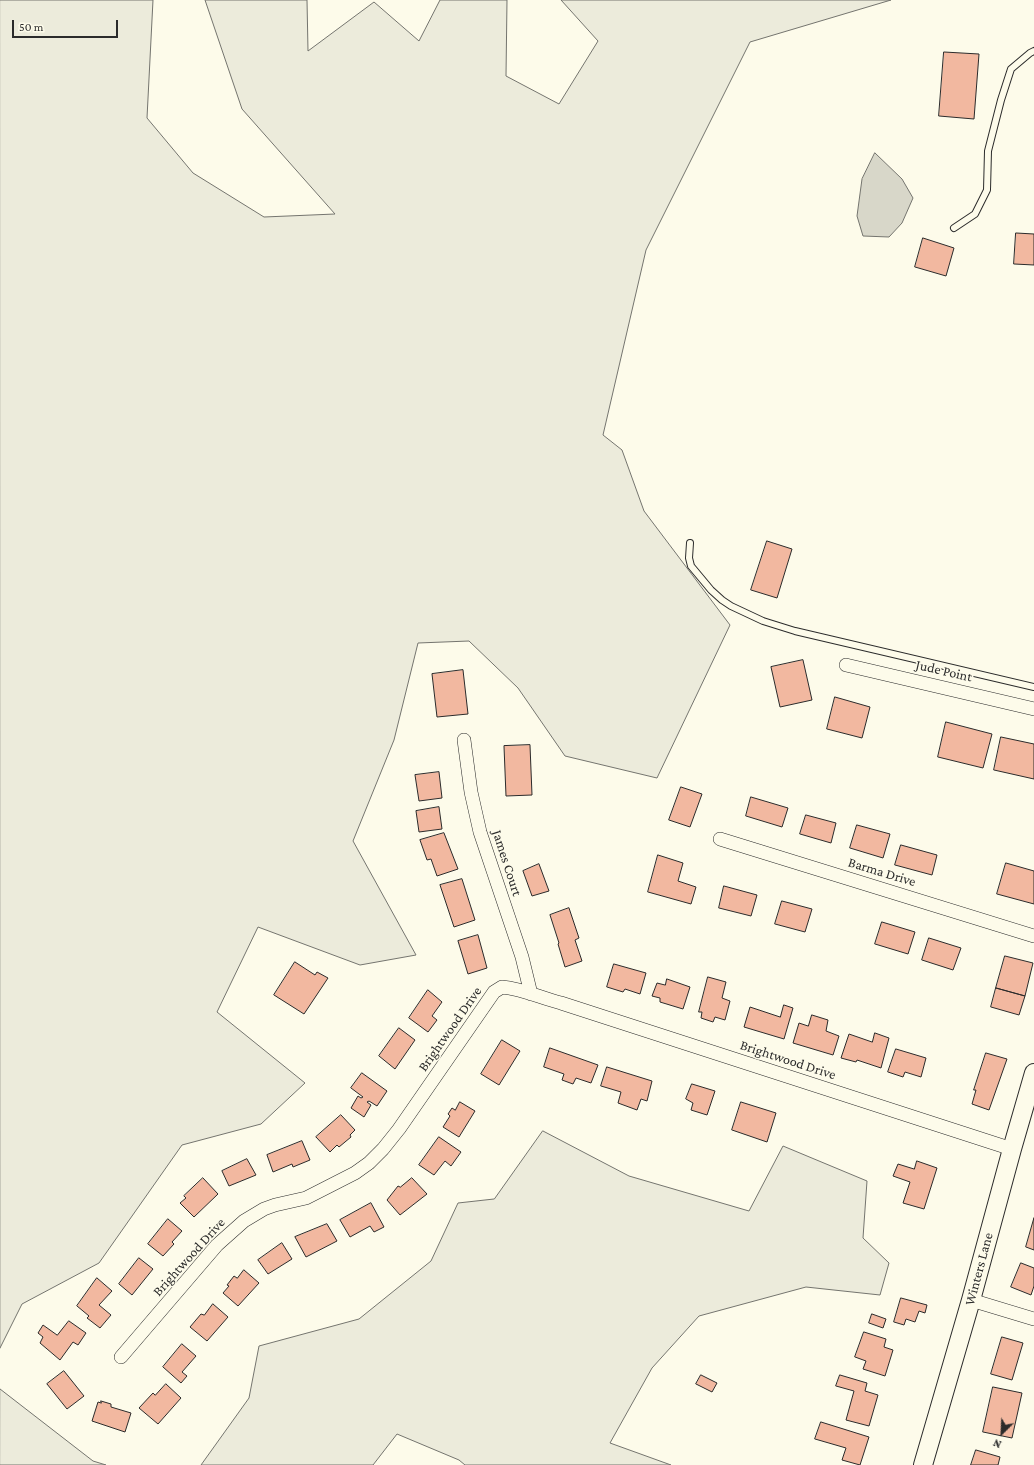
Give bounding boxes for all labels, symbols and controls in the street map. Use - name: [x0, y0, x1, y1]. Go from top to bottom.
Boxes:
- scale bar: [14, 12, 120, 38]
- text: 50 m: [19, 20, 43, 34]
- street label: Jude Point: [914, 656, 974, 686]
- street label: James Court: [488, 828, 526, 898]
- street label: Barma Drive: [846, 854, 918, 890]
- street label: Brightwood Drive: [415, 983, 485, 1075]
- street label: Brightwood Drive: [738, 1037, 838, 1083]
- street label: Brightwood Drive: [149, 1214, 229, 1300]
- street label: Winters Lane: [961, 1231, 997, 1307]
- north arrow: [982, 1413, 1022, 1453]
- text: N: [991, 1437, 1003, 1451]

